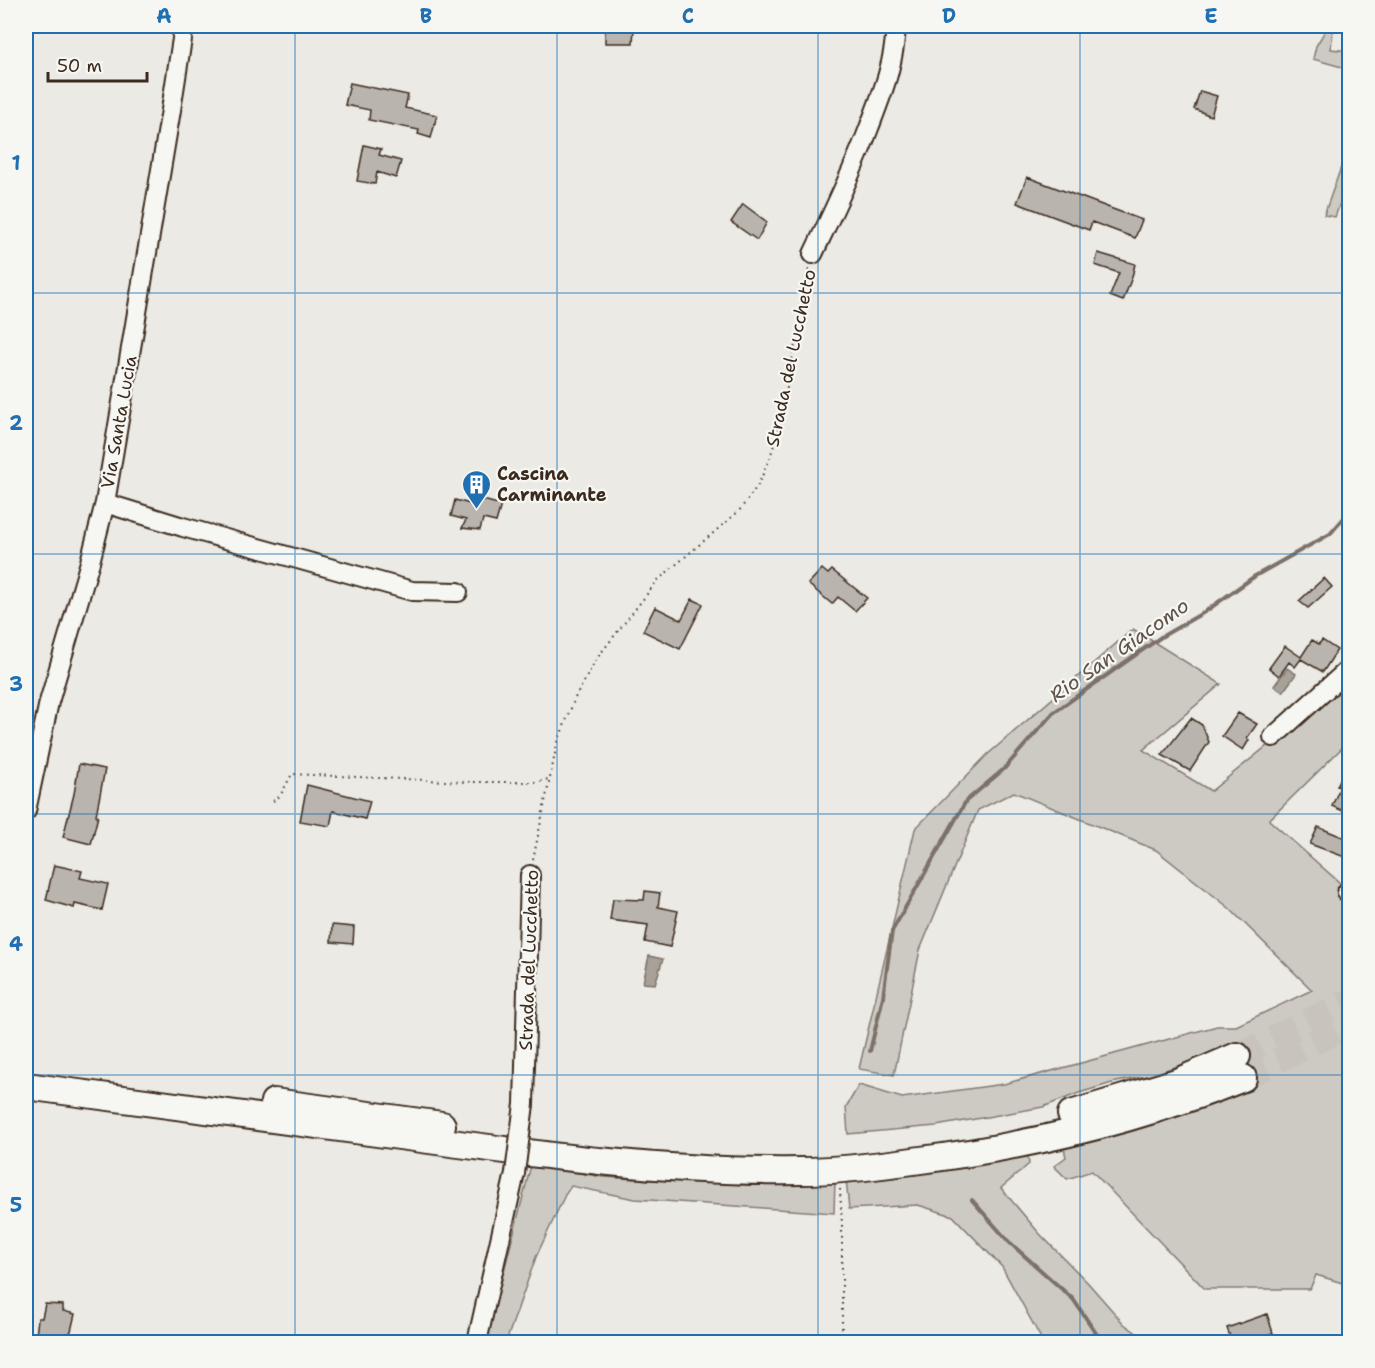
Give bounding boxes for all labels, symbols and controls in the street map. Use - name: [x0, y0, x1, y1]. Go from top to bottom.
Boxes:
- text: A: [156, 3, 172, 29]
- text: B: [420, 3, 432, 29]
- text: C: [682, 3, 694, 29]
- text: D: [942, 3, 956, 29]
- text: E: [1204, 3, 1218, 29]
- scale bar: [48, 45, 147, 83]
- text: 50 m: [57, 54, 102, 78]
- text: 1: [11, 150, 21, 176]
- street label: Strada del Lucchetto: [760, 267, 822, 449]
- street label: Via Santa Lucia: [95, 353, 143, 491]
- text: 2: [9, 410, 23, 436]
- place label: Cascina Carminante: [497, 462, 607, 507]
- building icon: Cascina Carminante: [460, 468, 492, 510]
- water label: Rio San Giacomo: [1044, 592, 1194, 708]
- text: 3: [9, 671, 23, 697]
- street label: Strada del Lucchetto: [514, 869, 544, 1051]
- text: 4: [9, 931, 23, 957]
- text: 5: [10, 1192, 22, 1218]

